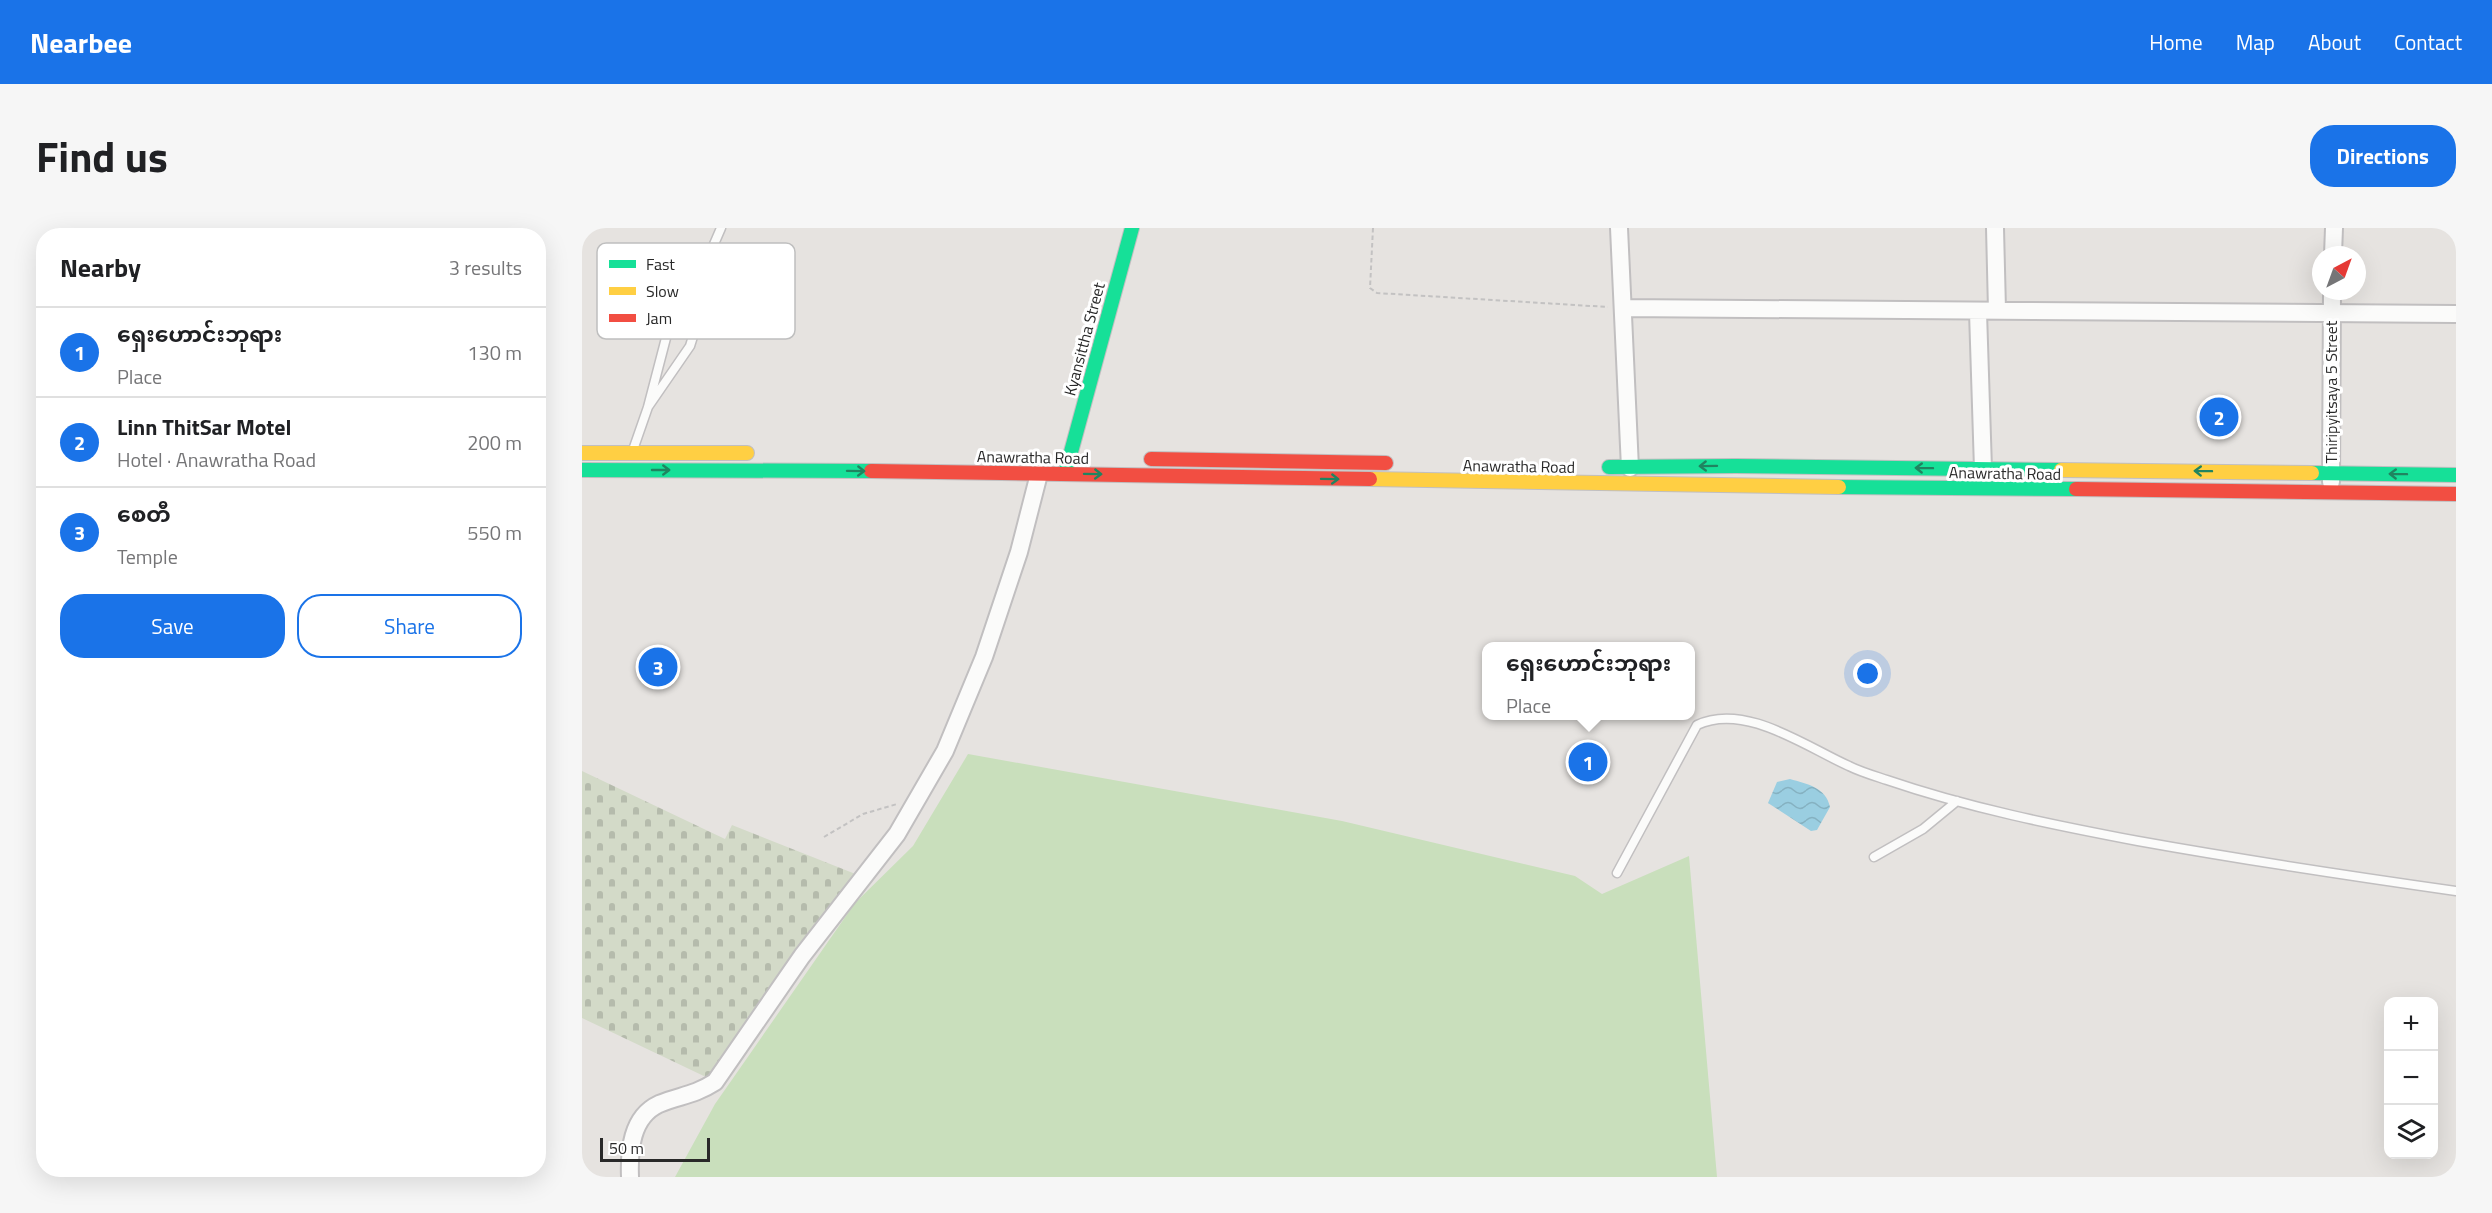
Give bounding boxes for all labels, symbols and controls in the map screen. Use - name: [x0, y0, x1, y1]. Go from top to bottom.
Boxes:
- text: Nearbee: [30, 21, 132, 64]
- text: Home: [2149, 26, 2203, 58]
- text: Map: [2236, 26, 2275, 58]
- text: About: [2308, 26, 2361, 58]
- text: Contact: [2394, 26, 2462, 58]
- text: Find us: [36, 124, 168, 188]
- button: Directions: [2310, 125, 2456, 187]
- legend: [597, 243, 795, 339]
- north arrow: [2312, 246, 2366, 300]
- text: Nearby: [60, 248, 141, 287]
- text: 3 results: [449, 252, 522, 283]
- text: Fast: [646, 252, 675, 276]
- text: Slow: [646, 279, 679, 303]
- street label: Kyansittha Street: [1057, 279, 1111, 398]
- text: Jam: [646, 306, 672, 330]
- text: ရှေးဟောင်းဘုရား: [117, 317, 282, 351]
- street label: Thiripyitsaya 5 Street: [2319, 320, 2343, 463]
- text: 1: [74, 337, 85, 368]
- text: 130 m: [467, 337, 522, 368]
- text: Place: [117, 361, 162, 392]
- pin: 2: [2200, 394, 2238, 440]
- text: Linn ThitSar Motel: [117, 410, 292, 444]
- text: 2: [74, 427, 85, 458]
- text: 200 m: [467, 427, 522, 458]
- text: Hotel · Anawratha Road: [117, 444, 316, 475]
- street label: Anawratha Road: [977, 444, 1089, 470]
- street label: Anawratha Road: [1463, 453, 1575, 479]
- one-way arrow: [1698, 460, 1718, 472]
- street label: Anawratha Road: [1949, 460, 2061, 486]
- one-way arrow: [1914, 462, 1934, 474]
- one-way arrow: [651, 464, 671, 476]
- one-way arrow: [846, 465, 866, 476]
- one-way arrow: [2193, 465, 2213, 477]
- one-way arrow: [1083, 468, 1103, 480]
- one-way arrow: [2388, 468, 2408, 480]
- one-way arrow: [1320, 473, 1340, 485]
- text: စေတီ: [117, 497, 171, 531]
- text: 3: [74, 517, 85, 548]
- text: 550 m: [467, 517, 522, 548]
- text: Temple: [117, 541, 178, 572]
- button: Save: [60, 594, 285, 658]
- button: Share: [297, 594, 522, 658]
- popup: [1482, 642, 1695, 720]
- pin: 3: [638, 644, 678, 690]
- text: ရှေးဟောင်းဘုရား: [1506, 646, 1671, 680]
- your location: [1853, 659, 1882, 688]
- text: Place: [1506, 690, 1551, 721]
- pin: 1: [1568, 740, 1608, 784]
- map controls: [2384, 997, 2438, 1159]
- button: +: [2384, 997, 2438, 1051]
- button: −: [2384, 1051, 2438, 1105]
- button: layers: [2384, 1105, 2438, 1159]
- scale bar: [600, 1135, 710, 1162]
- text: 50 m: [609, 1136, 644, 1160]

